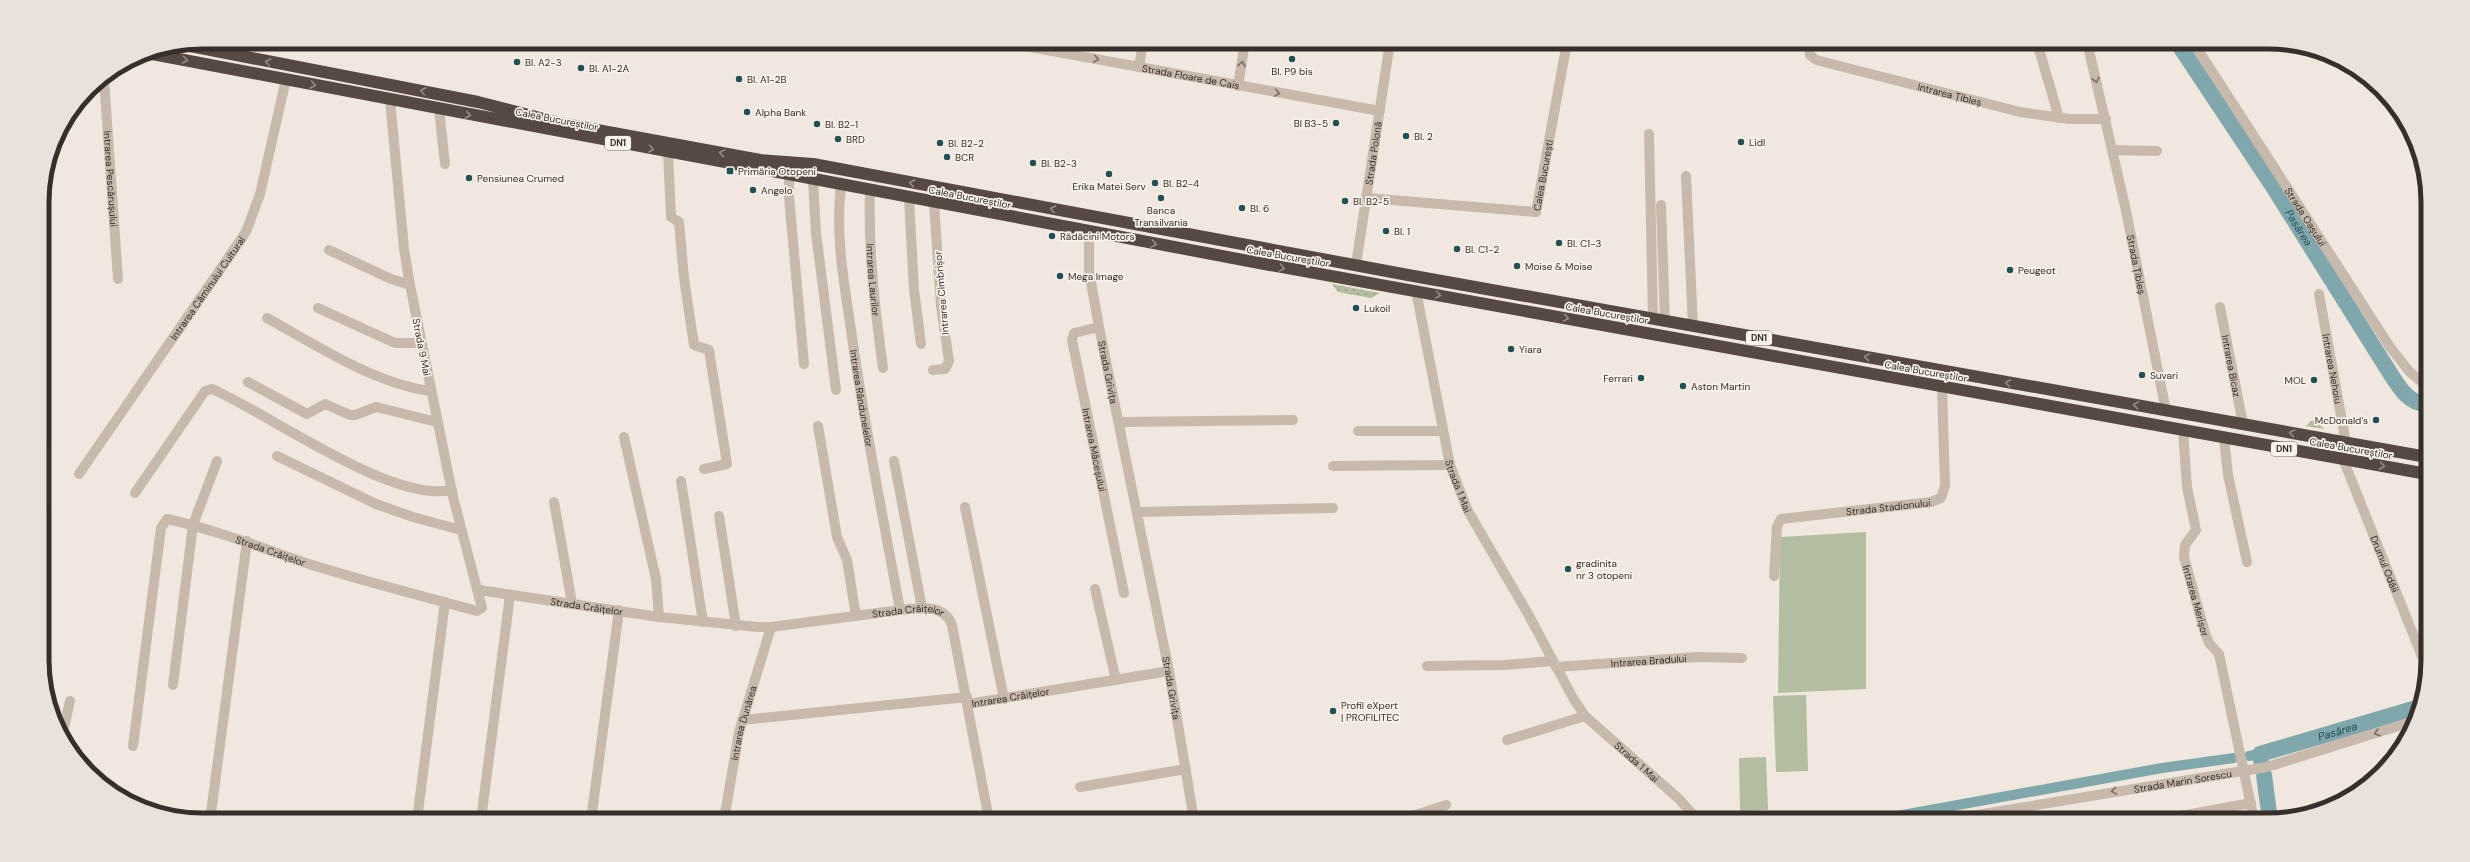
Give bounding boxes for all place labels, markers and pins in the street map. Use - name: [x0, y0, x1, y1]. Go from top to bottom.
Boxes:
- marker: Bl. P9 bis: [1287, 54, 1297, 64]
- place label: Bl. A2-3: [525, 56, 562, 69]
- marker: Bl. A2-3: [512, 57, 522, 67]
- place label: Bl. A1-2A: [589, 62, 630, 75]
- marker: Bl. A1-2A: [576, 63, 586, 73]
- place label: Bl. P9 bis: [1271, 65, 1313, 78]
- place label: Bl. A1-2B: [747, 73, 787, 86]
- marker: Bl. A1-2B: [734, 74, 744, 84]
- place label: Alpha Bank: [755, 106, 806, 119]
- marker: Alpha Bank: [742, 107, 752, 117]
- place label: Bl B3-5: [1294, 117, 1328, 130]
- place label: Bl. B2-1: [825, 118, 858, 131]
- marker: Bl B3-5: [1331, 118, 1341, 128]
- marker: Bl. B2-1: [812, 119, 822, 129]
- place label: Bl. 2: [1414, 130, 1433, 143]
- marker: Bl. 2: [1401, 131, 1411, 141]
- place label: BRD: [846, 133, 865, 146]
- marker: BRD: [833, 134, 843, 144]
- place label: Lidl: [1749, 136, 1765, 149]
- place label: Bl. B2-2: [948, 137, 984, 150]
- marker: Lidl: [1736, 137, 1746, 147]
- marker: Bl. B2-2: [935, 138, 945, 148]
- place label: BCR: [955, 151, 974, 164]
- marker: BCR: [942, 152, 952, 162]
- place label: Bl. B2-3: [1041, 157, 1077, 170]
- marker: Bl. B2-3: [1028, 158, 1038, 168]
- place label: Primăria Otopeni: [738, 165, 816, 178]
- marker: Primăria Otopeni: [725, 166, 735, 176]
- marker: Erika Matei Serv: [1104, 169, 1114, 179]
- place label: Pensiunea Crumed: [477, 172, 564, 185]
- marker: Pensiunea Crumed: [464, 173, 474, 183]
- place label: Bl. B2-4: [1163, 177, 1199, 190]
- marker: Bl. B2-4: [1150, 178, 1160, 188]
- place label: Erika Matei Serv: [1072, 180, 1146, 193]
- place label: Angelo: [761, 184, 793, 197]
- marker: Angelo: [748, 185, 758, 195]
- marker: Banca Transilvania: [1156, 193, 1166, 203]
- place label: Bl. B2-5: [1353, 195, 1389, 208]
- marker: Bl. B2-5: [1340, 196, 1350, 206]
- place label: Bl. 6: [1250, 202, 1269, 215]
- marker: Bl. 6: [1237, 203, 1247, 213]
- place label: Banca Transilvania: [1134, 204, 1188, 229]
- place label: Bl. 1: [1394, 225, 1410, 238]
- marker: Bl. 1: [1381, 226, 1391, 236]
- place label: Rădăcini Motors: [1060, 230, 1134, 243]
- marker: Rădăcini Motors: [1047, 231, 1057, 241]
- place label: Bl. C1-3: [1567, 237, 1602, 250]
- marker: Bl. C1-3: [1554, 238, 1564, 248]
- place label: Bl. C1-2: [1465, 243, 1500, 256]
- marker: Bl. C1-2: [1452, 244, 1462, 254]
- place label: Moise & Moise: [1525, 260, 1593, 273]
- marker: Moise & Moise: [1512, 261, 1522, 271]
- place label: Peugeot: [2018, 264, 2056, 277]
- marker: Peugeot: [2005, 265, 2015, 275]
- place label: Mega Image: [1068, 270, 1124, 283]
- marker: Mega Image: [1055, 271, 1065, 281]
- place label: Lukoil: [1364, 302, 1390, 315]
- marker: Lukoil: [1351, 303, 1361, 313]
- place label: Yiara: [1519, 343, 1542, 356]
- marker: Yiara: [1506, 344, 1516, 354]
- place label: Suvari: [2150, 369, 2178, 382]
- marker: Suvari: [2137, 370, 2147, 380]
- place label: Ferrari: [1603, 372, 1633, 385]
- marker: Ferrari: [1636, 373, 1646, 383]
- place label: MOL: [2285, 374, 2306, 387]
- marker: MOL: [2309, 375, 2319, 385]
- place label: Aston Martin: [1691, 380, 1750, 393]
- marker: Aston Martin: [1678, 381, 1688, 391]
- place label: McDonald's: [2315, 414, 2368, 427]
- marker: McDonald's: [2371, 415, 2381, 425]
- place label: gradinita nr 3 otopeni: [1576, 557, 1632, 582]
- marker: gradinita nr 3 otopeni: [1563, 564, 1573, 574]
- place label: Profil eXpert | PROFILITEC: [1341, 699, 1399, 724]
- marker: Profil eXpert | PROFILITEC: [1328, 706, 1338, 716]

